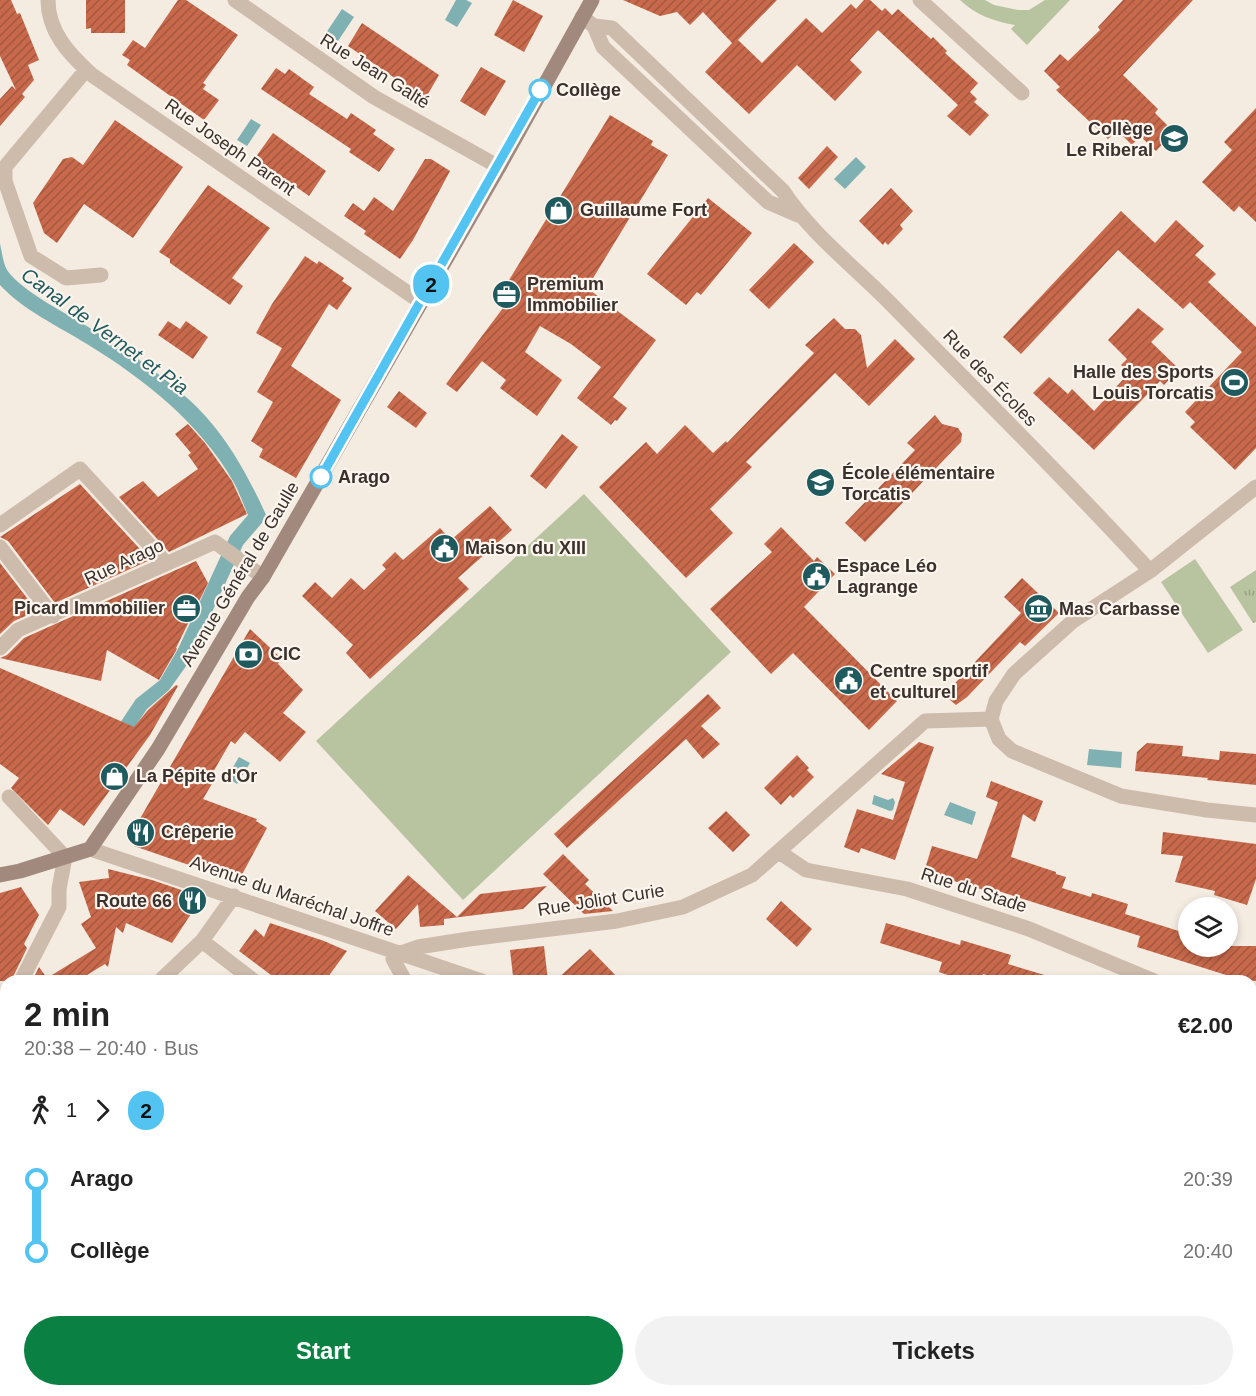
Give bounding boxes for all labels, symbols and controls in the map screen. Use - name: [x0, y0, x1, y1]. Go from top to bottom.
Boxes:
- street label: Rue Jean Galté: [317, 29, 433, 113]
- marker: Collège: [529, 79, 551, 101]
- place label: Collège: [556, 80, 621, 100]
- street label: Rue Joseph Parent: [161, 95, 299, 199]
- place label: Collège Le Riberal: [1066, 119, 1153, 160]
- school or university icon: Collège Le Riberal: [1158, 123, 1190, 155]
- shop icon: Guillaume Fort: [543, 194, 575, 226]
- place label: Guillaume Fort: [580, 200, 707, 220]
- water label: Canal de Vernet et Pia: [17, 263, 193, 399]
- line badge: 2: [412, 264, 450, 304]
- text: 2: [425, 273, 437, 296]
- place label: Premium Immobilier: [527, 274, 618, 315]
- office icon: Premium Immobilier: [490, 278, 522, 310]
- street label: Rue des Écoles: [939, 326, 1041, 430]
- place label: Halle des Sports Louis Torcatis: [1073, 362, 1214, 403]
- sports icon: Halle des Sports Louis Torcatis: [1219, 366, 1251, 398]
- place label: École élémentaire Torcatis: [842, 462, 995, 504]
- marker: Arago: [310, 466, 332, 488]
- place label: Arago: [338, 467, 390, 487]
- school or university icon: École élémentaire Torcatis: [805, 467, 837, 499]
- street label: Avenue Général de Gaulle: [177, 478, 303, 670]
- public building icon: Maison du XIII: [428, 532, 460, 564]
- street label: Rue Arago: [81, 535, 167, 589]
- place label: Maison du XIII: [465, 538, 586, 558]
- place label: Espace Léo Lagrange: [837, 556, 937, 597]
- public building icon: Espace Léo Lagrange: [800, 560, 832, 592]
- office icon: Picard Immobilier: [170, 592, 202, 624]
- museum icon: Mas Carbasse: [1022, 593, 1054, 625]
- place label: Picard Immobilier: [14, 598, 165, 618]
- place label: Mas Carbasse: [1059, 599, 1180, 619]
- bank icon: CIC: [233, 638, 265, 670]
- place label: CIC: [270, 644, 301, 664]
- place label: Centre sportif et culturel: [870, 661, 989, 702]
- public building icon: Centre sportif et culturel: [833, 665, 865, 697]
- shop icon: La Pépite d'Or: [99, 760, 131, 792]
- place label: La Pépite d'Or: [136, 766, 257, 786]
- restaurant icon: Crêperie: [124, 816, 156, 848]
- place label: Crêperie: [161, 822, 234, 842]
- street label: Avenue du Maréchal Joffre: [187, 852, 397, 940]
- street label: Rue du Stade: [919, 863, 1029, 917]
- street label: Rue Joliot Curie: [536, 880, 666, 920]
- restaurant icon: Route 66: [177, 885, 209, 917]
- place label: Route 66: [96, 891, 172, 911]
- map controls: [1178, 897, 1238, 957]
- button: layers: [1178, 897, 1238, 957]
- text: 2 min: [24, 996, 110, 1033]
- text: €2.00: [1178, 1013, 1233, 1038]
- text: 20:38 – 20:40 · Bus: [24, 1037, 199, 1059]
- icon: walk: [24, 1094, 57, 1127]
- icon: forward: [86, 1094, 119, 1127]
- text: 1: [66, 1099, 77, 1121]
- text: 2: [140, 1099, 152, 1122]
- text: Arago: [70, 1166, 134, 1191]
- text: 20:39: [1183, 1168, 1233, 1190]
- text: Collège: [70, 1238, 149, 1263]
- text: 20:40: [1183, 1240, 1233, 1262]
- button: Start: [24, 1316, 623, 1385]
- button: Tickets: [635, 1316, 1233, 1385]

